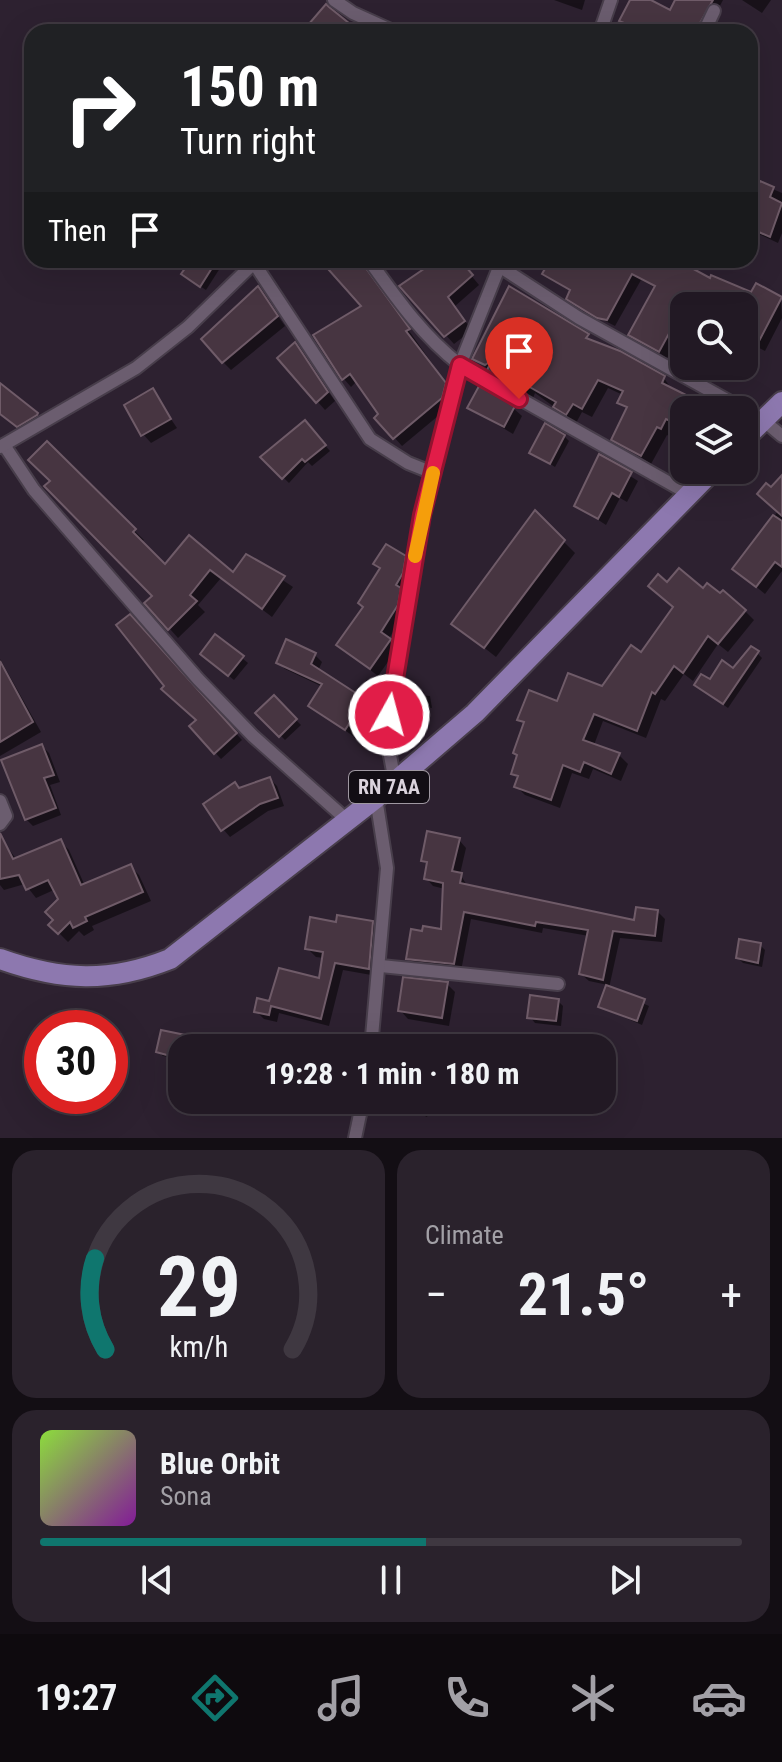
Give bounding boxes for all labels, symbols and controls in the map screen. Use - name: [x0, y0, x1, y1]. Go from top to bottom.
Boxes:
- text: 150 m: [180, 54, 319, 120]
- icon: right: [48, 56, 152, 160]
- text: Turn right: [180, 121, 316, 163]
- icon: arrive: [123, 208, 167, 252]
- text: Then: [48, 213, 107, 248]
- map controls: [670, 292, 758, 484]
- button: search: [670, 292, 758, 380]
- pin: [485, 317, 553, 399]
- icon: arrive: [497, 329, 541, 373]
- button: layers: [670, 396, 758, 484]
- position arrow: [347, 673, 431, 757]
- road number: RN 7AA: [349, 771, 429, 803]
- speed limit sign: 30: [24, 1010, 128, 1114]
- text: 19:28 · 1 min · 180 m: [265, 1056, 519, 1091]
- text: Climate: [425, 1220, 504, 1250]
- text: 29: [156, 1239, 241, 1336]
- text: 21.5°: [518, 1259, 649, 1330]
- text: −: [425, 1269, 447, 1321]
- text: +: [720, 1269, 742, 1321]
- text: km/h: [169, 1330, 228, 1364]
- text: Blue Orbit: [160, 1446, 280, 1481]
- text: Sona: [160, 1481, 212, 1511]
- icon: previous: [135, 1558, 179, 1602]
- icon: pause: [369, 1558, 413, 1602]
- icon: next: [603, 1558, 647, 1602]
- icon: directions: [187, 1670, 243, 1726]
- icon: music: [313, 1670, 369, 1726]
- icon: phone: [439, 1670, 495, 1726]
- icon: climate: [565, 1670, 621, 1726]
- icon: car: [691, 1670, 747, 1726]
- text: 19:27: [35, 1677, 118, 1719]

